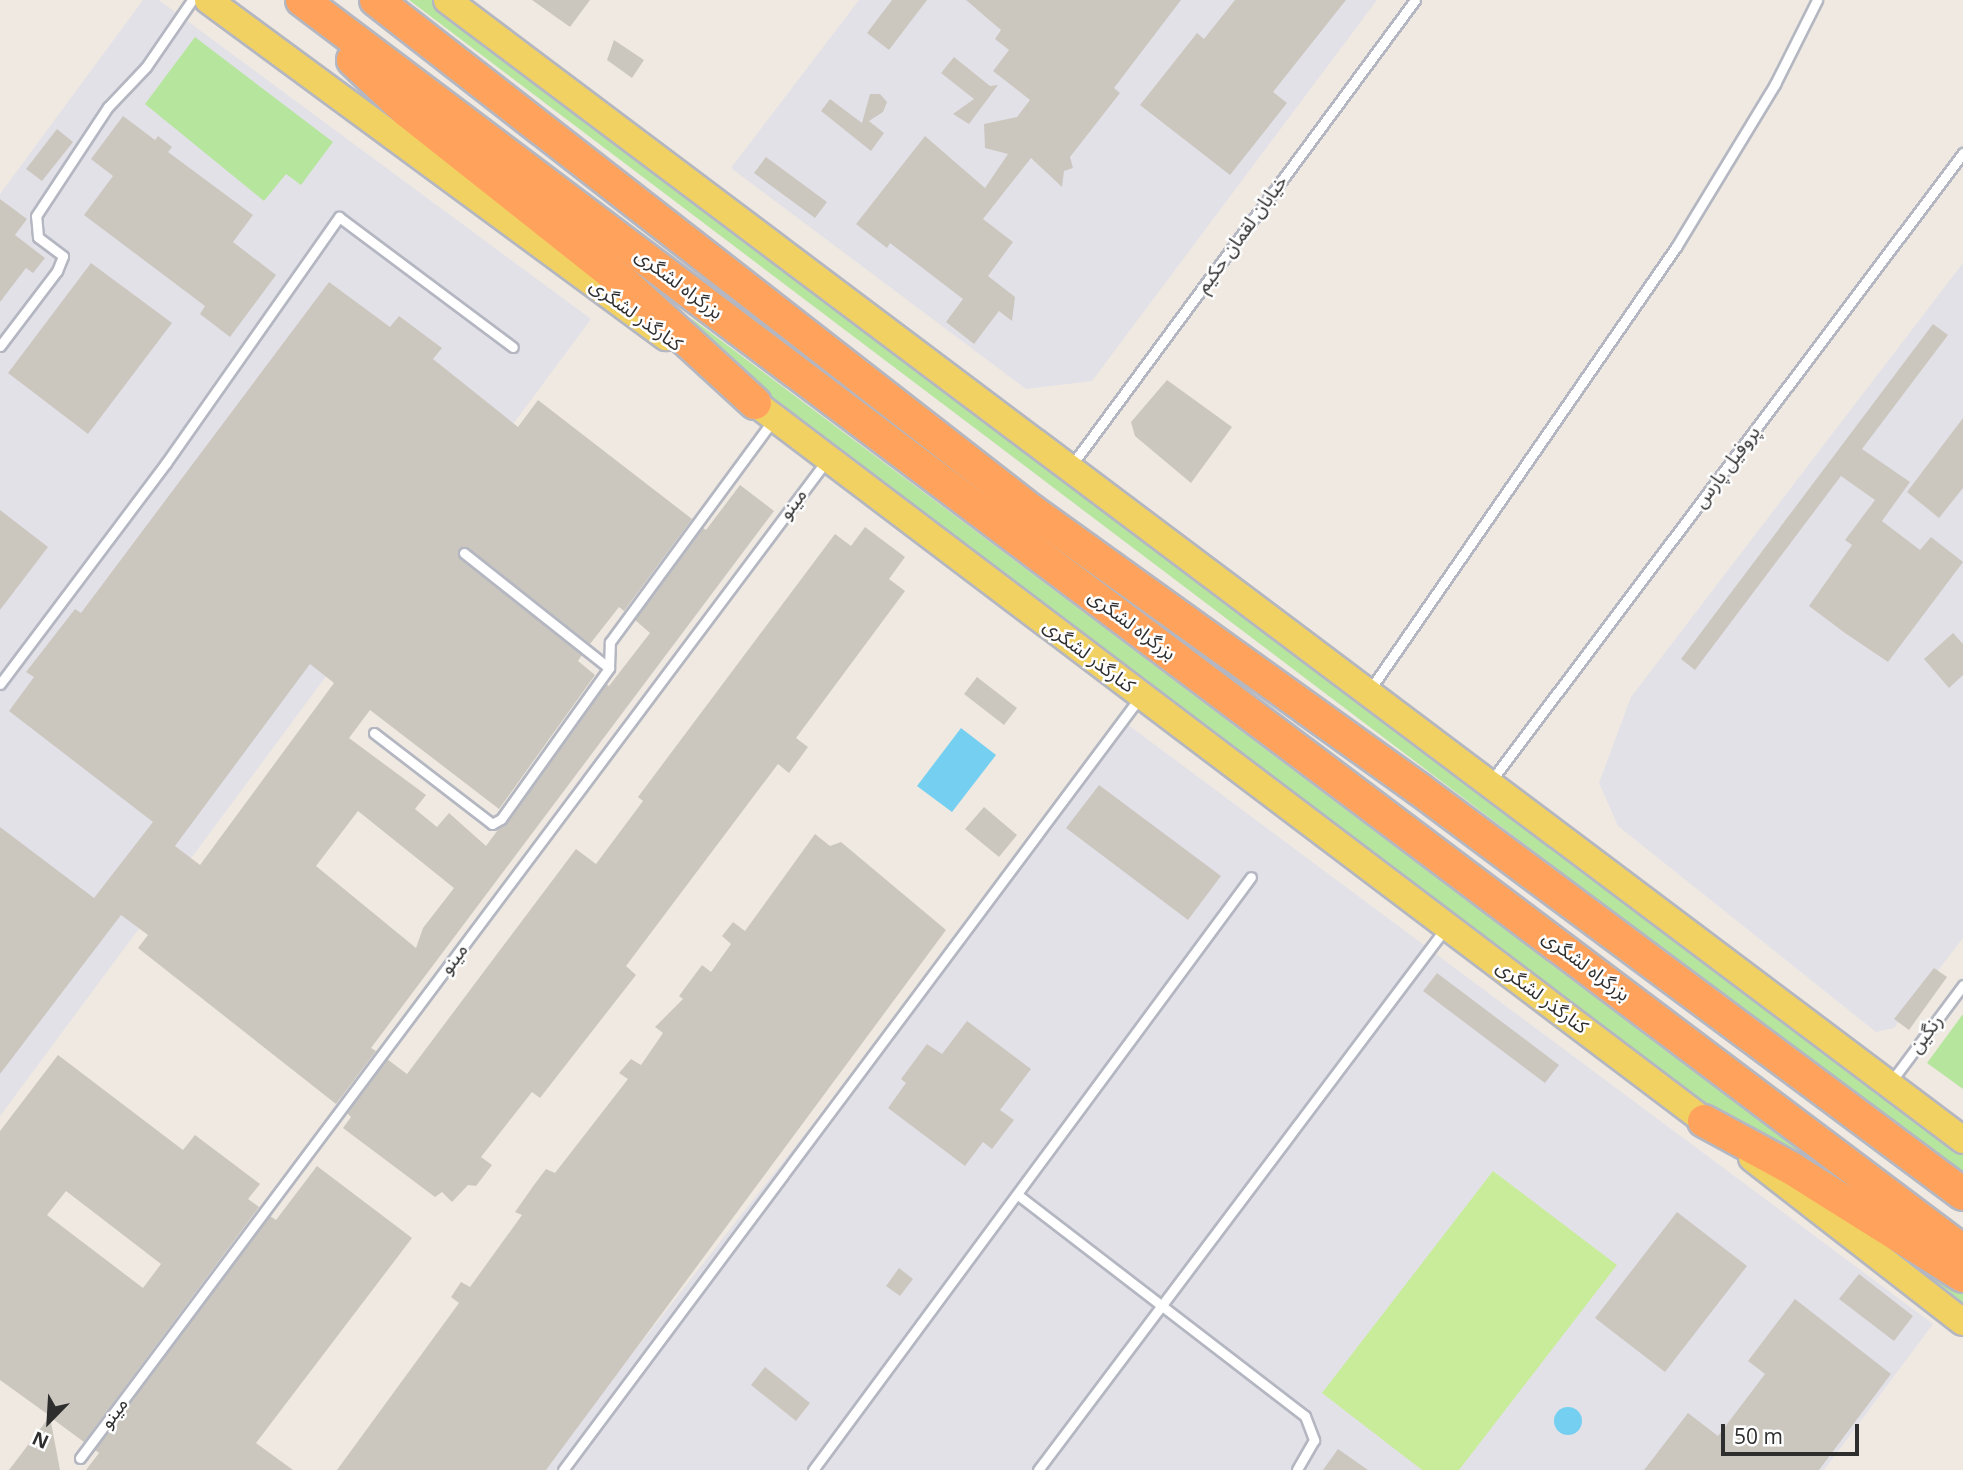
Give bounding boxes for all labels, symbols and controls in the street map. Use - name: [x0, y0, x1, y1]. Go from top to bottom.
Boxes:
- street label: خیابان لقمان حکیم: [1192, 171, 1292, 297]
- street label: بزرگراه لشگری: [631, 244, 727, 324]
- street label: کنارگذر لشگری: [585, 274, 687, 356]
- street label: پروفیل پارس: [1689, 422, 1765, 512]
- street label: مینو: [774, 484, 812, 524]
- street label: بزرگراه لشگری: [1084, 585, 1180, 665]
- street label: کنارگذر لشگری: [1039, 614, 1139, 698]
- street label: بزرگراه لشگری: [1538, 926, 1634, 1006]
- street label: مینو: [435, 939, 473, 979]
- street label: کنارگذر لشگری: [1492, 955, 1592, 1039]
- street label: رنگین: [1904, 1010, 1948, 1058]
- north arrow: [14, 1386, 84, 1456]
- street label: مینو: [95, 1393, 133, 1433]
- scale bar: [1725, 1410, 1863, 1454]
- text: 50 m: [1734, 1422, 1783, 1450]
- text: N: [28, 1425, 53, 1455]

